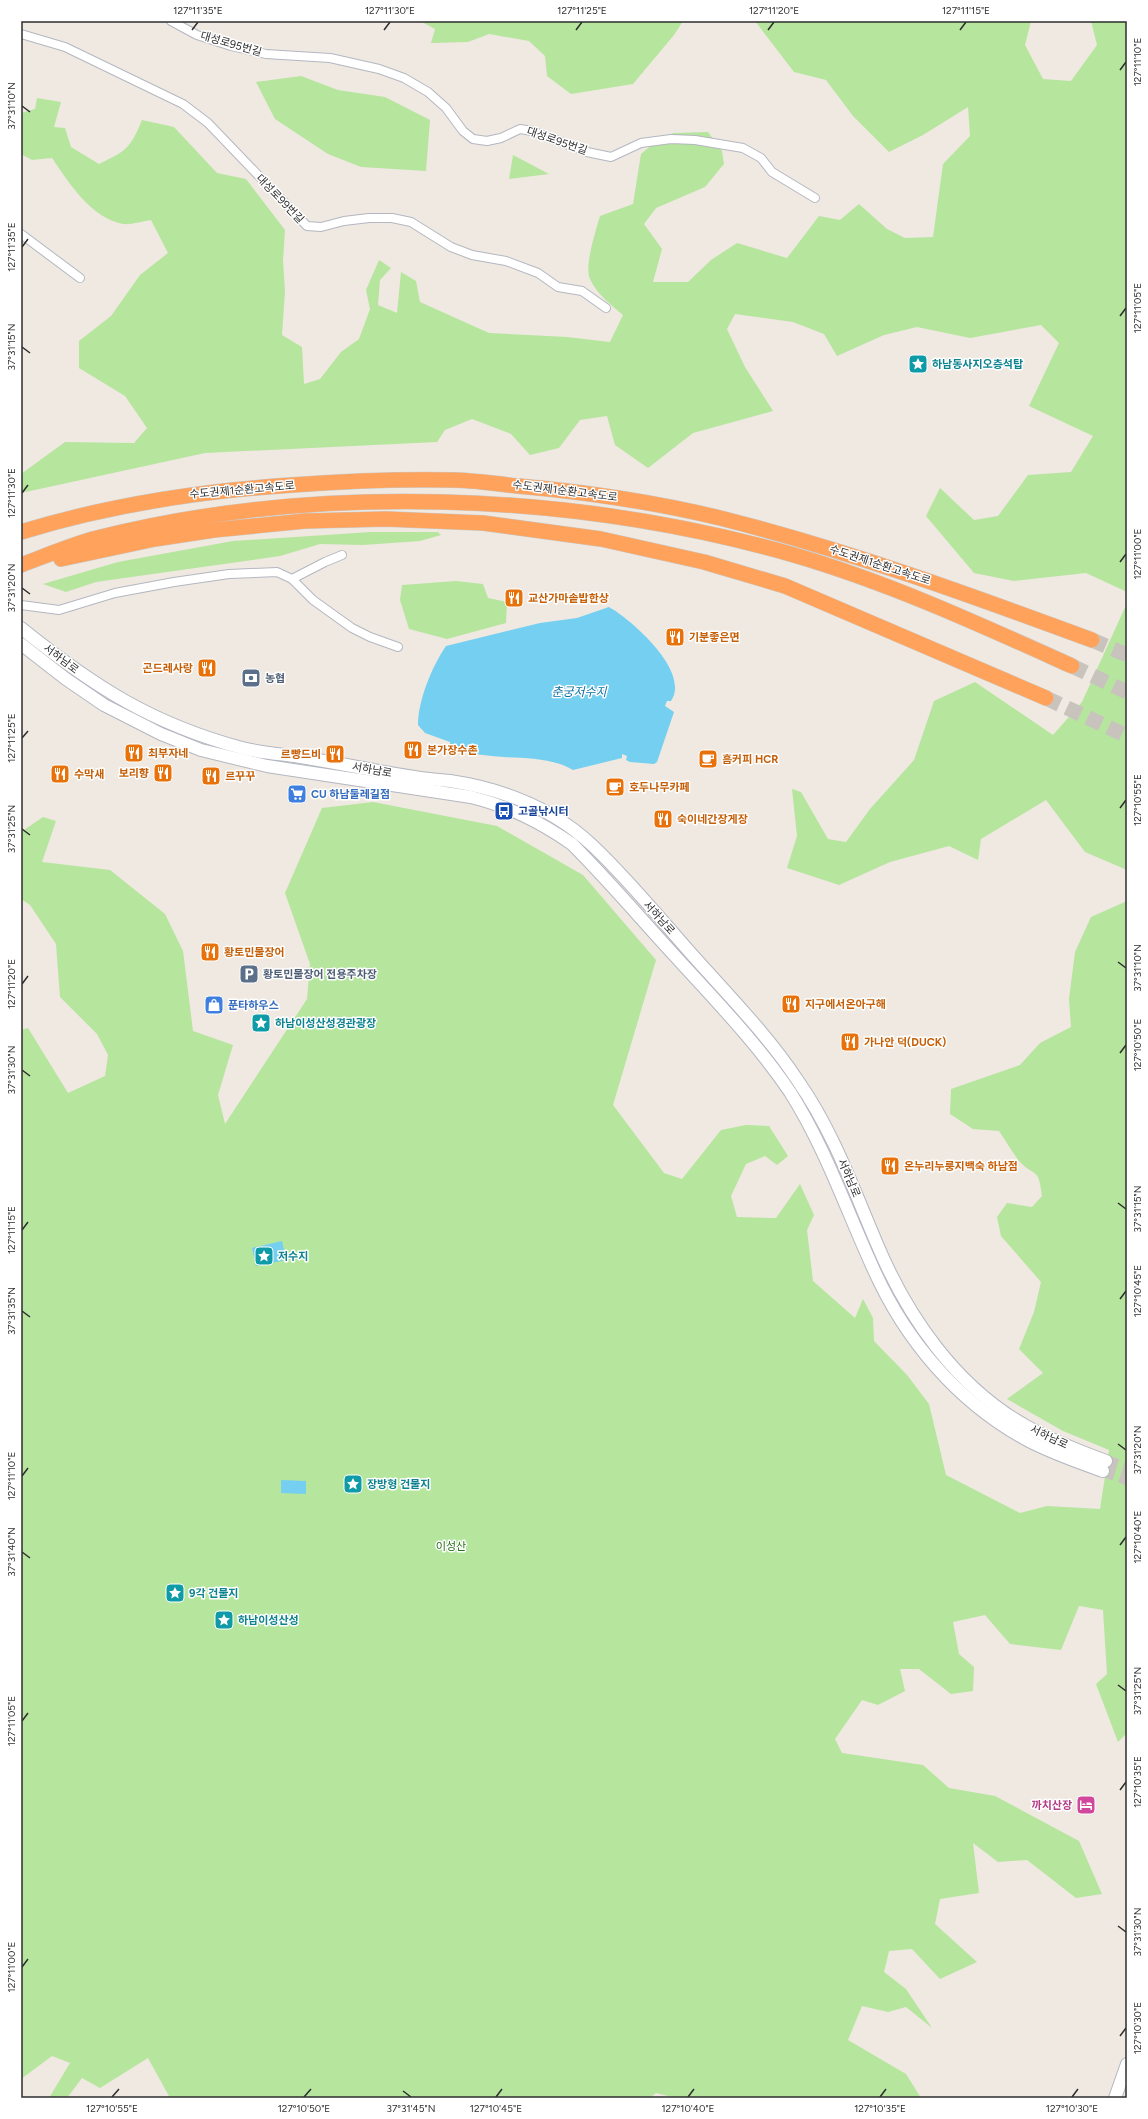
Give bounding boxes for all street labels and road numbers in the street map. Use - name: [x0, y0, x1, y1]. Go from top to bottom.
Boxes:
- street label: 대성로95번길: [199, 29, 263, 59]
- street label: 대성로95번길: [525, 125, 589, 157]
- street label: 대성로99번길: [253, 172, 307, 226]
- street label: 수도권제1순환고속도로: [512, 478, 618, 504]
- street label: 수도권제1순환고속도로: [189, 479, 295, 501]
- street label: 수도권제1순환고속도로: [828, 542, 932, 588]
- street label: 서하남로: [41, 642, 81, 676]
- street label: 서하남로: [351, 760, 393, 780]
- street label: 서하남로: [641, 899, 677, 937]
- street label: 서하남로: [835, 1157, 863, 1199]
- street label: 서하남로: [1028, 1423, 1070, 1451]

